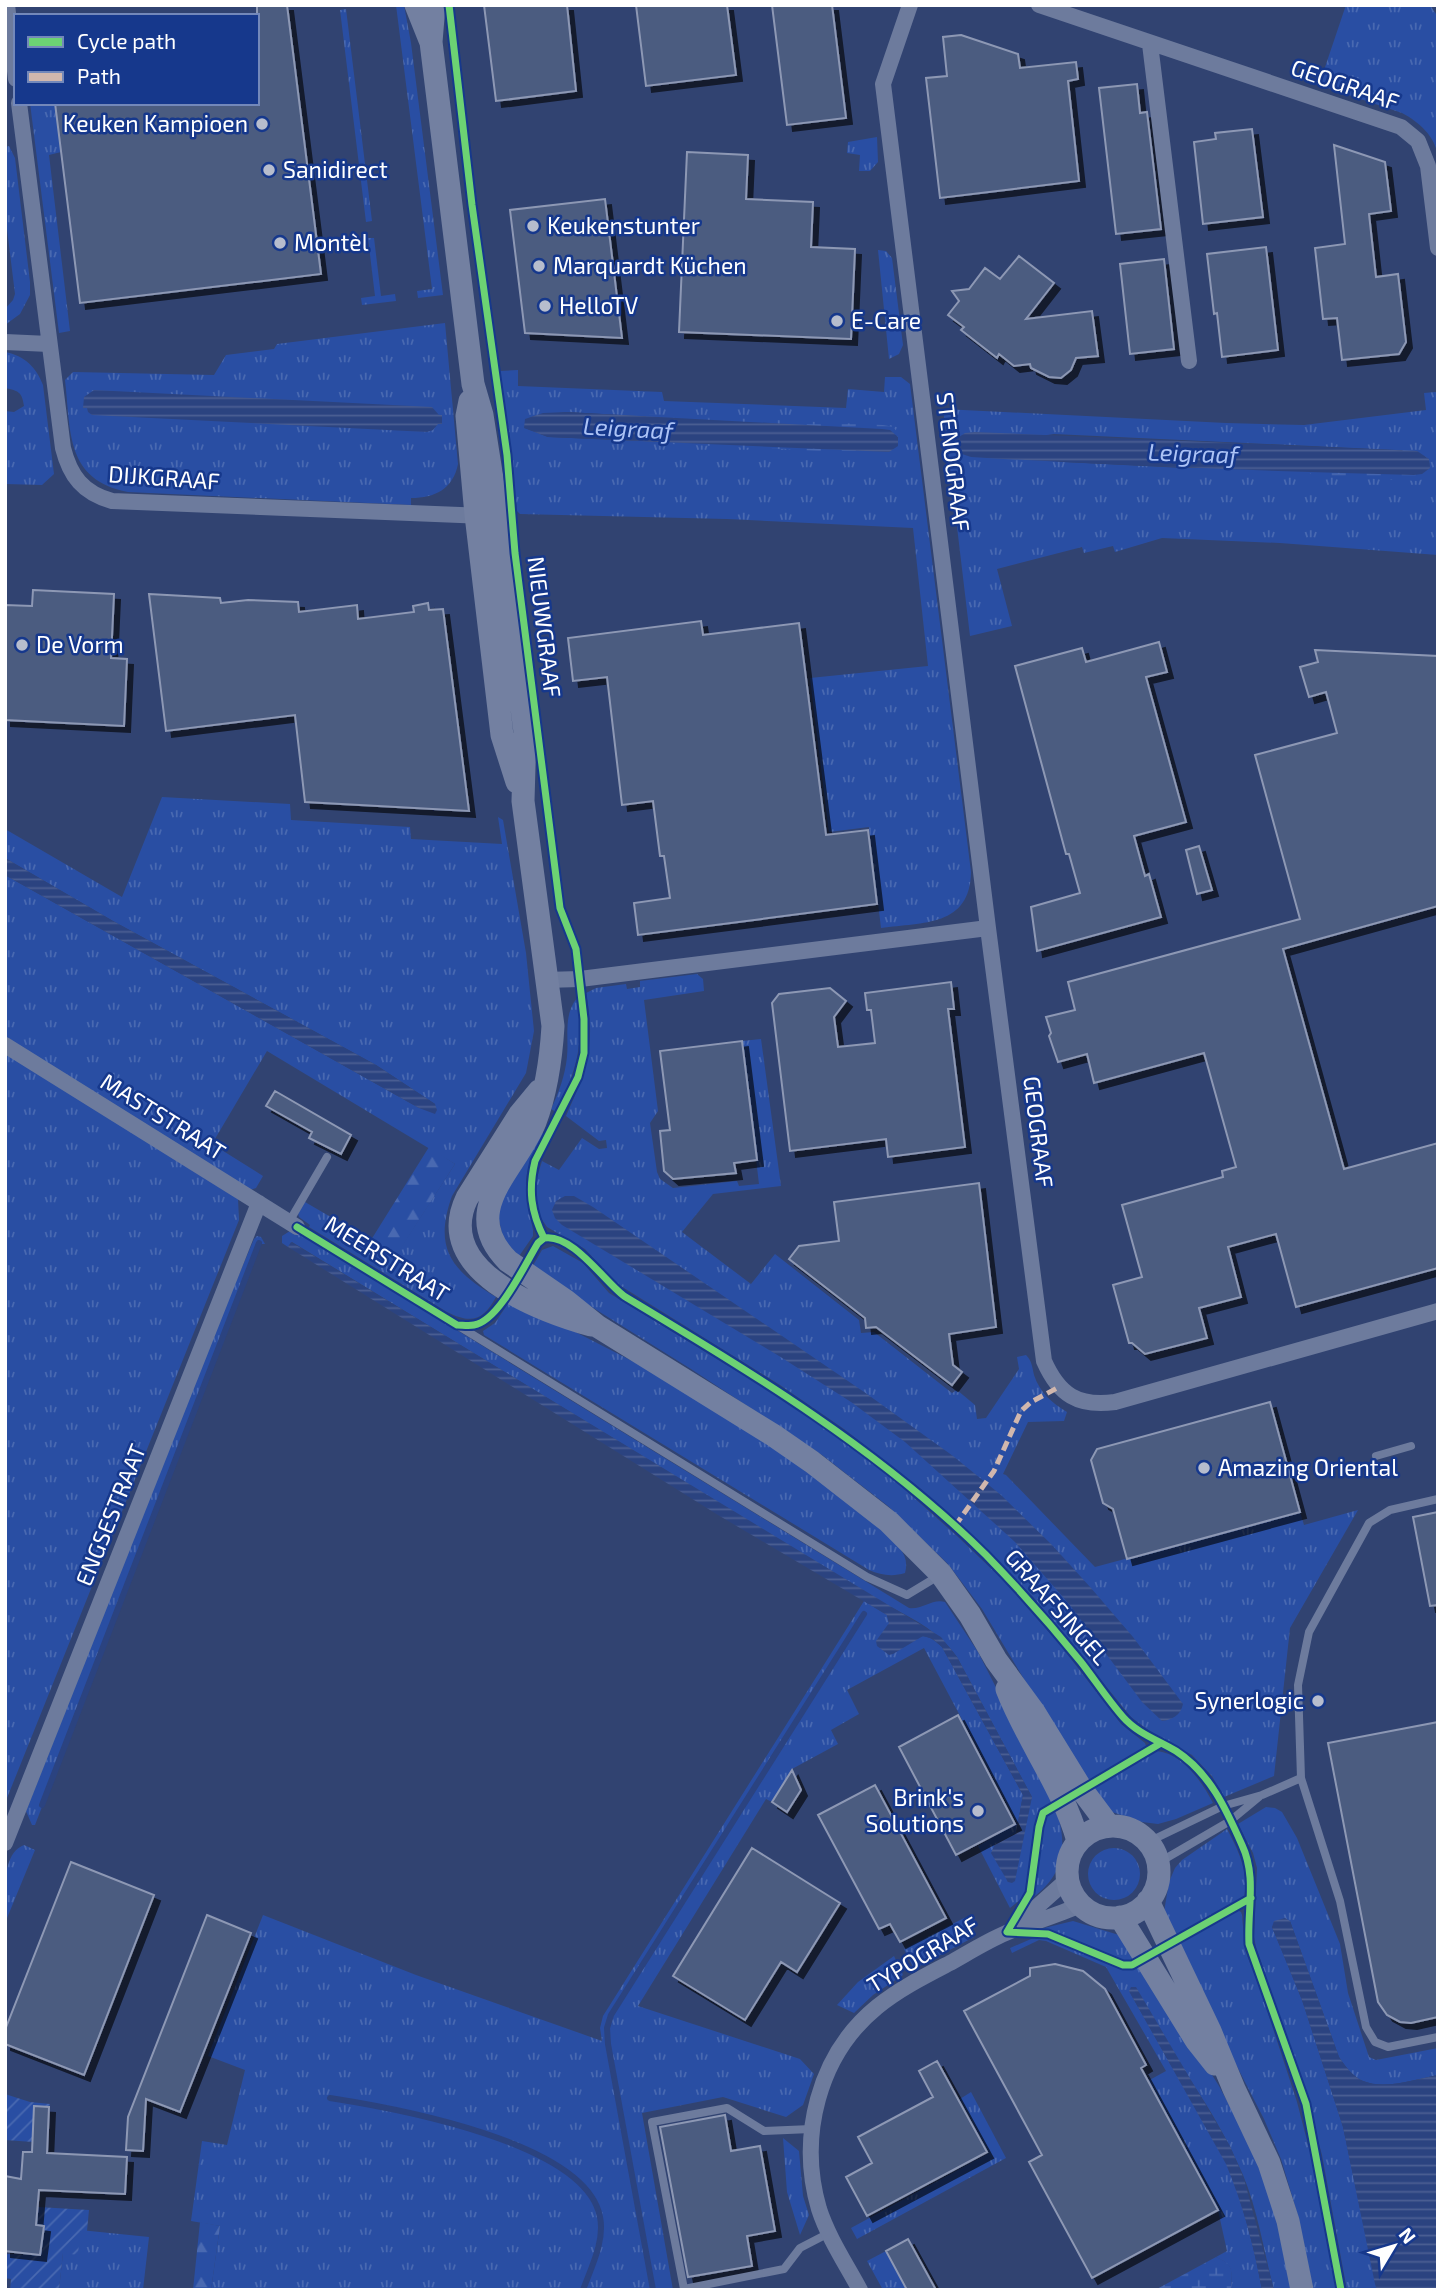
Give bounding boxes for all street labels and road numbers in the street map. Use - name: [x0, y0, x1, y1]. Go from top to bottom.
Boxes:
- street label: GEOGRAAF: [1288, 53, 1403, 116]
- street label: STENOGRAAF: [932, 390, 976, 533]
- street label: DIJKGRAAF: [107, 459, 221, 495]
- street label: NIEUWGRAAF: [522, 555, 568, 699]
- street label: MASTSTRAAT: [96, 1067, 231, 1166]
- street label: GEOGRAAF: [1018, 1074, 1060, 1189]
- street label: MEERSTRAAT: [320, 1209, 455, 1307]
- street label: ENGSESTRAAT: [69, 1440, 151, 1590]
- street label: GRAAFSINGEL: [1000, 1543, 1116, 1670]
- street label: TYPOGRAAF: [862, 1910, 983, 1998]

